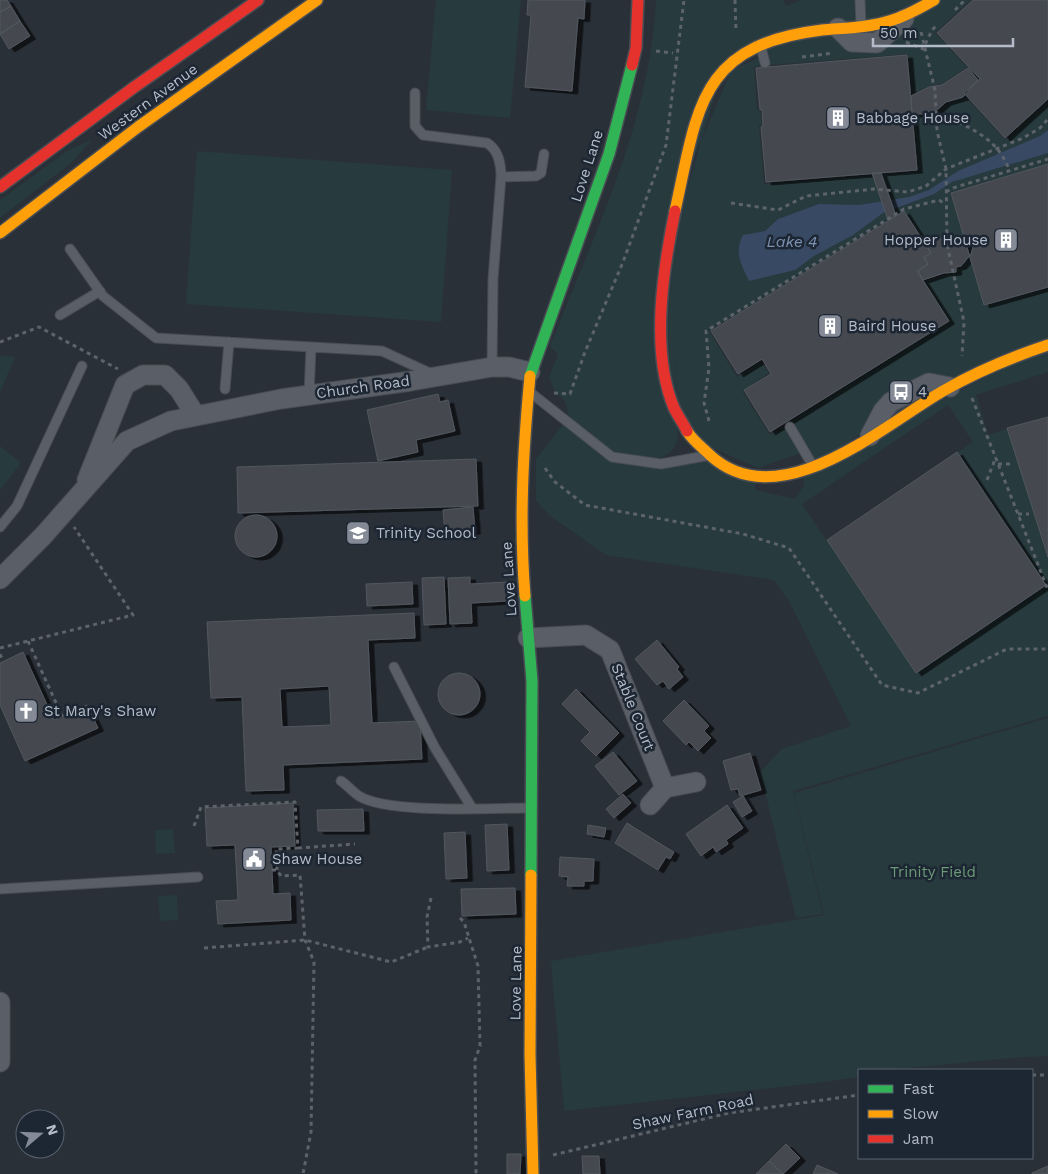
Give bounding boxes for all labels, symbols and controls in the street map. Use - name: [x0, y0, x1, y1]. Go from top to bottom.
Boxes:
- scale bar: [873, 15, 1013, 47]
- text: 50 m: [880, 24, 917, 42]
- street label: Western Avenue: [95, 60, 201, 144]
- building icon: Babbage House: [825, 105, 851, 131]
- place label: Babbage House: [856, 109, 969, 127]
- street label: Love Lane: [567, 128, 607, 204]
- building icon: Hopper House: [993, 227, 1019, 253]
- place label: Hopper House: [884, 231, 988, 249]
- water label: Lake 4: [767, 232, 817, 251]
- building icon: Baird House: [817, 313, 843, 339]
- place label: Baird House: [848, 317, 936, 335]
- street label: Church Road: [315, 372, 411, 402]
- bus stop icon: 4: [888, 379, 914, 405]
- place label: 4: [918, 383, 927, 401]
- school or university icon: Trinity School: [345, 520, 371, 546]
- place label: Trinity School: [376, 524, 476, 542]
- street label: Love Lane: [497, 541, 521, 617]
- street label: Stable Court: [607, 661, 659, 754]
- church icon: St Mary's Shaw: [13, 698, 39, 724]
- place label: St Mary's Shaw: [44, 702, 157, 720]
- public building icon: Shaw House: [241, 846, 267, 872]
- place label: Shaw House: [272, 850, 362, 868]
- park label: Trinity Field: [890, 863, 976, 881]
- street label: Love Lane: [506, 945, 526, 1021]
- legend: [858, 1069, 1033, 1159]
- text: Fast: [903, 1080, 935, 1098]
- street label: Shaw Farm Road: [631, 1090, 755, 1134]
- text: Slow: [903, 1105, 939, 1123]
- north arrow: [15, 1109, 65, 1159]
- text: N: [43, 1122, 62, 1137]
- text: Jam: [903, 1130, 934, 1148]

